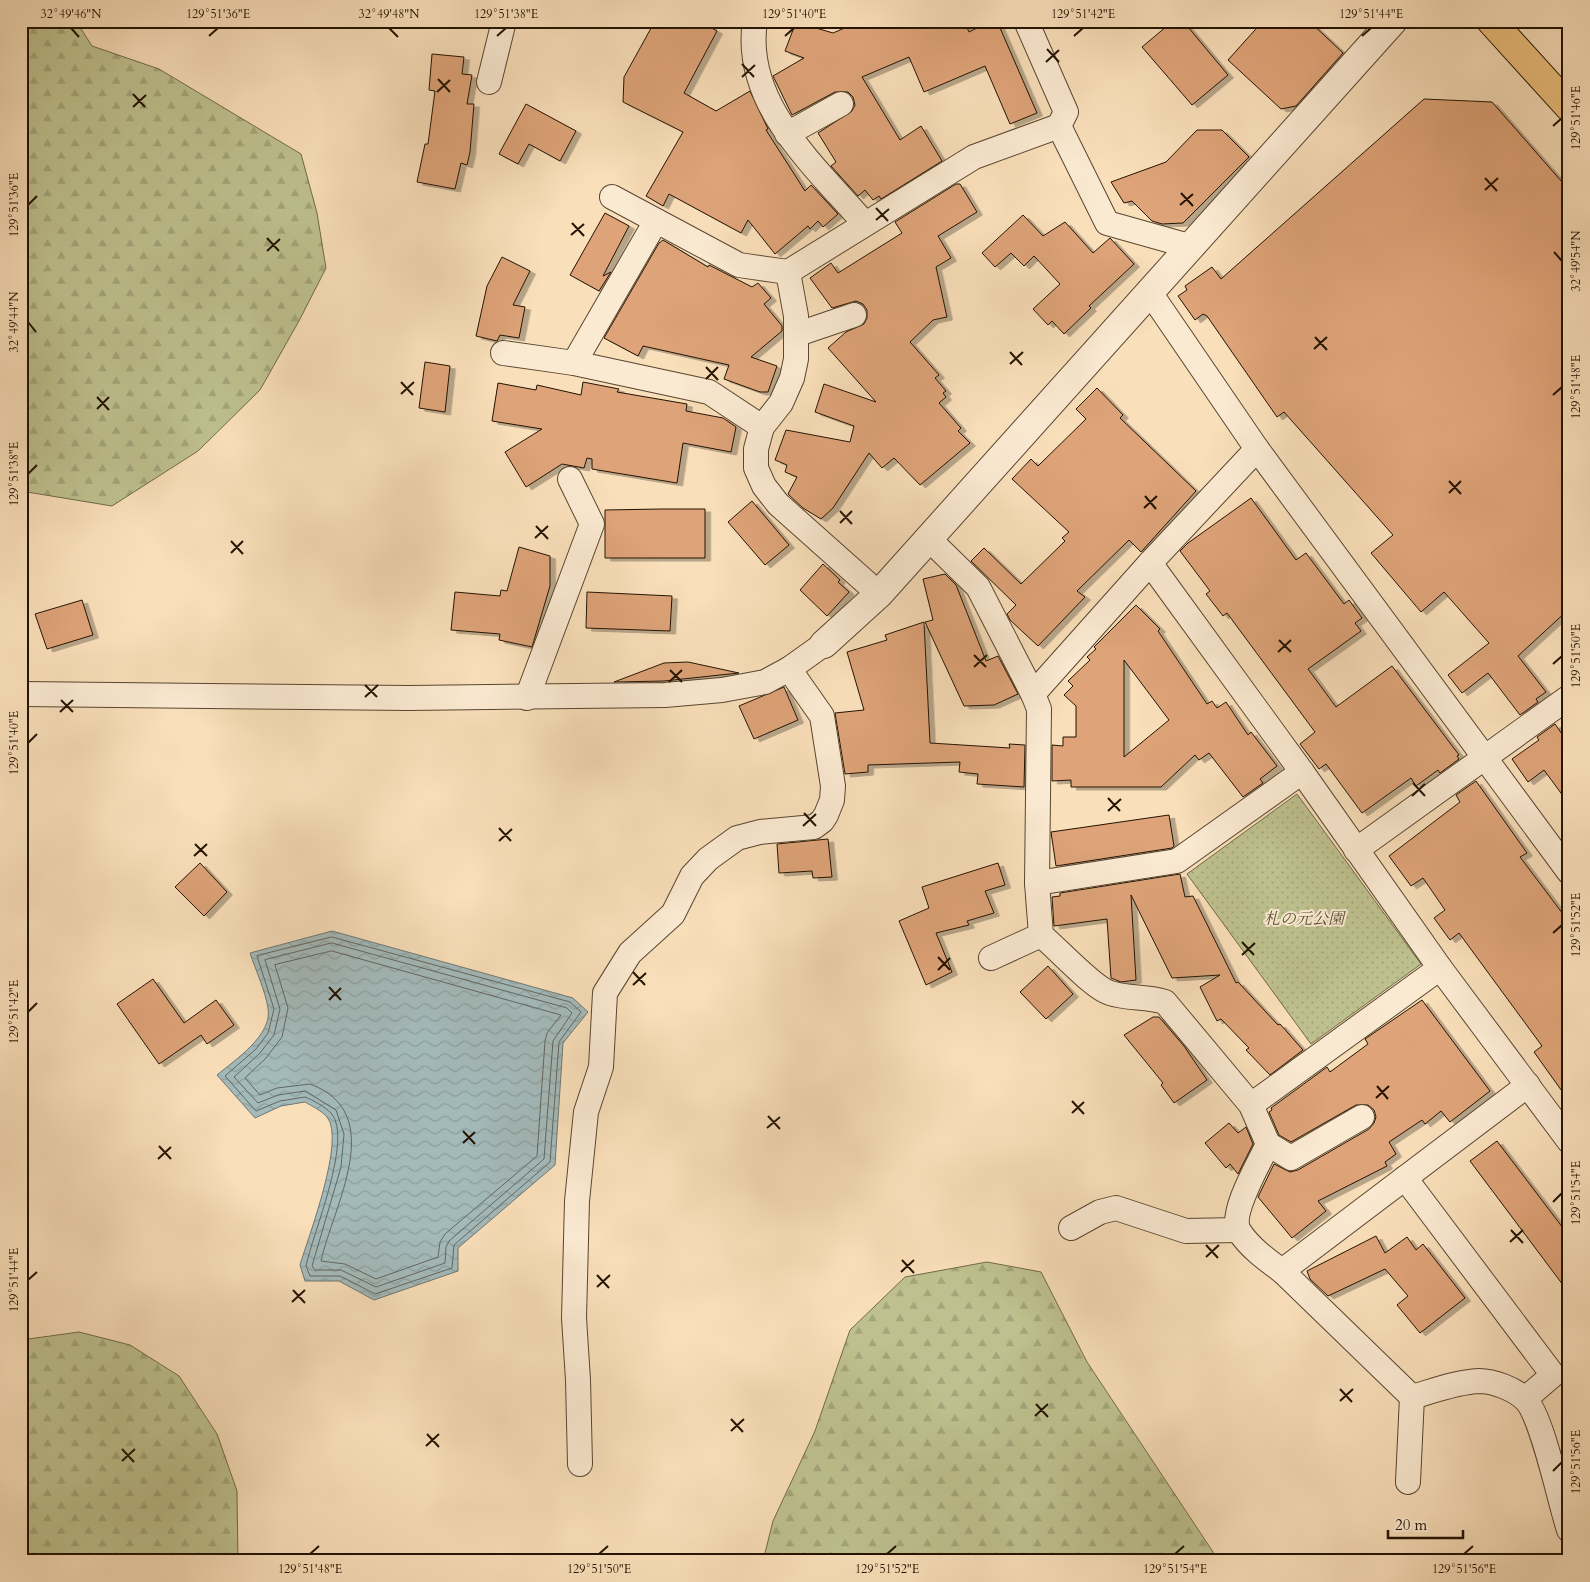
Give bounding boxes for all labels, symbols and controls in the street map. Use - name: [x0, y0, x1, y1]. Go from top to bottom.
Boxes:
- text: 32°49'46"N: [41, 6, 102, 22]
- text: 129°51'36"E: [186, 6, 250, 22]
- text: 32°49'48"N: [359, 6, 420, 22]
- text: 129°51'38"E: [474, 6, 538, 22]
- text: 129°51'40"E: [762, 6, 826, 22]
- text: 129°51'42"E: [1051, 6, 1115, 22]
- text: 129°51'44"E: [1339, 6, 1403, 22]
- text: 129°51'46"E: [1568, 86, 1584, 150]
- text: 129°51'36"E: [6, 173, 22, 237]
- text: 32°49'54"N: [1568, 230, 1584, 291]
- text: 32°49'44"N: [6, 291, 22, 352]
- text: 129°51'48"E: [1568, 355, 1584, 419]
- text: 129°51'38"E: [6, 442, 22, 506]
- text: 129°51'50"E: [1568, 624, 1584, 688]
- text: 129°51'40"E: [6, 711, 22, 775]
- text: 129°51'52"E: [1568, 893, 1584, 957]
- park label: 札の元公園: [1264, 908, 1347, 930]
- text: 129°51'42"E: [6, 980, 22, 1044]
- text: 129°51'54"E: [1568, 1161, 1584, 1225]
- text: 129°51'44"E: [6, 1248, 22, 1312]
- text: 129°51'56"E: [1568, 1430, 1584, 1494]
- scale bar: [1388, 1507, 1462, 1539]
- text: 20 m: [1395, 1515, 1427, 1535]
- text: 129°51'48"E: [278, 1561, 342, 1577]
- text: 129°51'50"E: [567, 1561, 631, 1577]
- text: 129°51'52"E: [855, 1561, 919, 1577]
- text: 129°51'54"E: [1143, 1561, 1207, 1577]
- text: 129°51'56"E: [1432, 1561, 1496, 1577]

